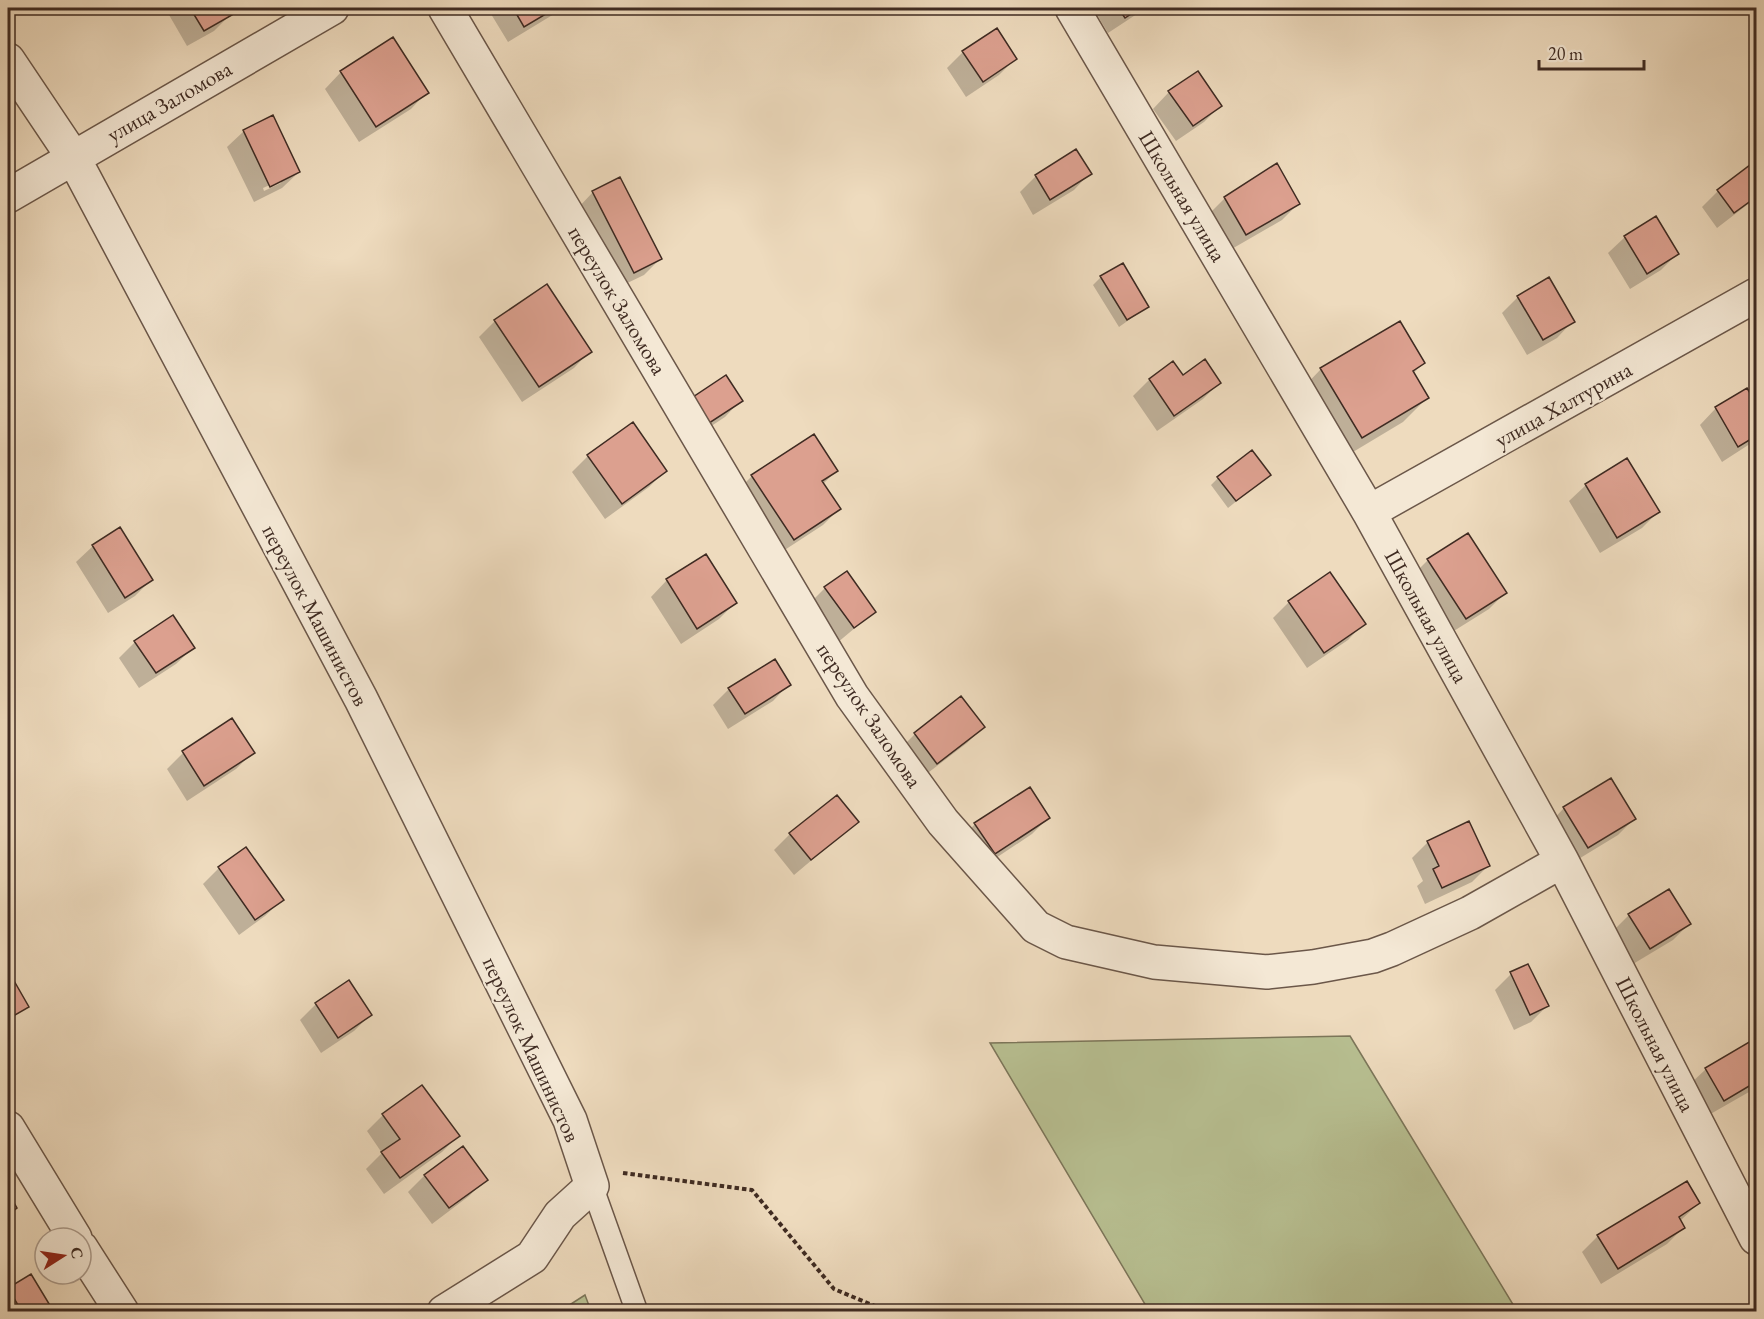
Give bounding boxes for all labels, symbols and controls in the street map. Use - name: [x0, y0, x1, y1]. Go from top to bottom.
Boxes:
- scale bar: [1539, 33, 1644, 71]
- text: 20 m: [1548, 42, 1583, 65]
- street label: улица Заломова: [101, 54, 237, 149]
- street label: Школьная улица: [1132, 125, 1233, 267]
- street label: переулок Заломова: [562, 220, 674, 380]
- street label: улица Халтурина: [1489, 355, 1637, 454]
- street label: переулок Машинистов: [255, 520, 376, 711]
- street label: Школьная улица: [1378, 544, 1475, 688]
- street label: переулок Заломова: [810, 637, 929, 794]
- street label: переулок Машинистов: [476, 952, 587, 1147]
- street label: Школьная улица: [1609, 972, 1702, 1117]
- north arrow: [33, 1226, 93, 1286]
- text: С: [66, 1245, 89, 1261]

